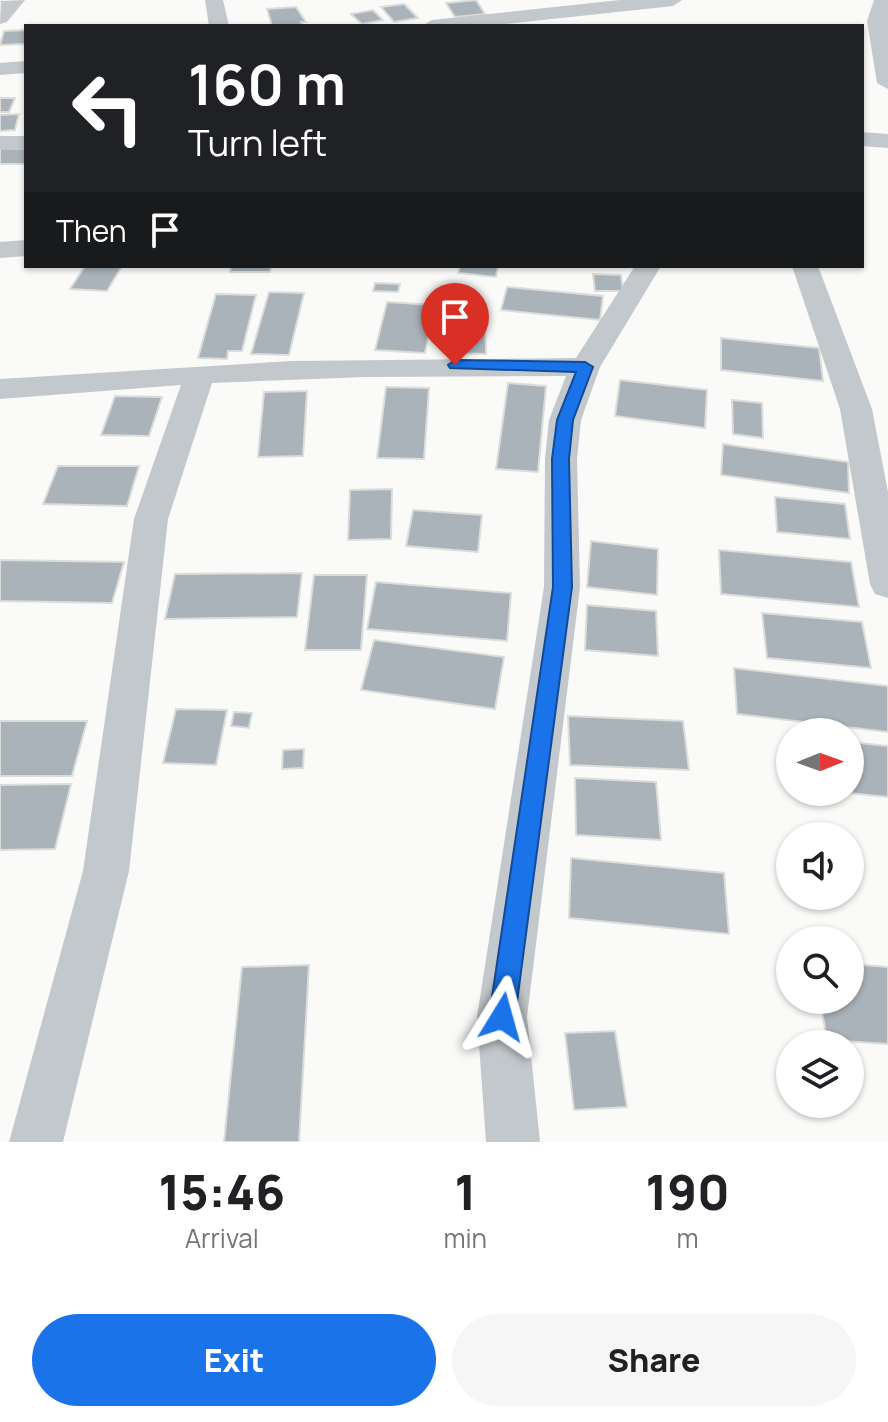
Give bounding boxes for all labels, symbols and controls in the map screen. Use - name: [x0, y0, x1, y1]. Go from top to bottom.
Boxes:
- text: 160 m: [188, 45, 346, 122]
- icon: left: [56, 56, 160, 160]
- text: Turn left: [188, 118, 327, 167]
- icon: arrive: [143, 208, 187, 252]
- text: Then: [56, 210, 127, 251]
- pin: [421, 283, 489, 365]
- icon: arrive: [433, 295, 477, 339]
- north arrow: [776, 718, 864, 806]
- map controls: [776, 718, 864, 1118]
- button: sound: [776, 822, 864, 910]
- button: search: [776, 926, 864, 1014]
- position arrow: [460, 975, 544, 1059]
- button: layers: [776, 1030, 864, 1118]
- text: 15:46: [158, 1159, 285, 1224]
- text: 1: [454, 1159, 476, 1224]
- text: 190: [646, 1159, 730, 1224]
- text: Arrival: [185, 1220, 259, 1256]
- text: min: [443, 1220, 487, 1256]
- text: m: [676, 1220, 699, 1256]
- button: Exit: [32, 1314, 436, 1406]
- button: Share: [452, 1314, 856, 1406]

